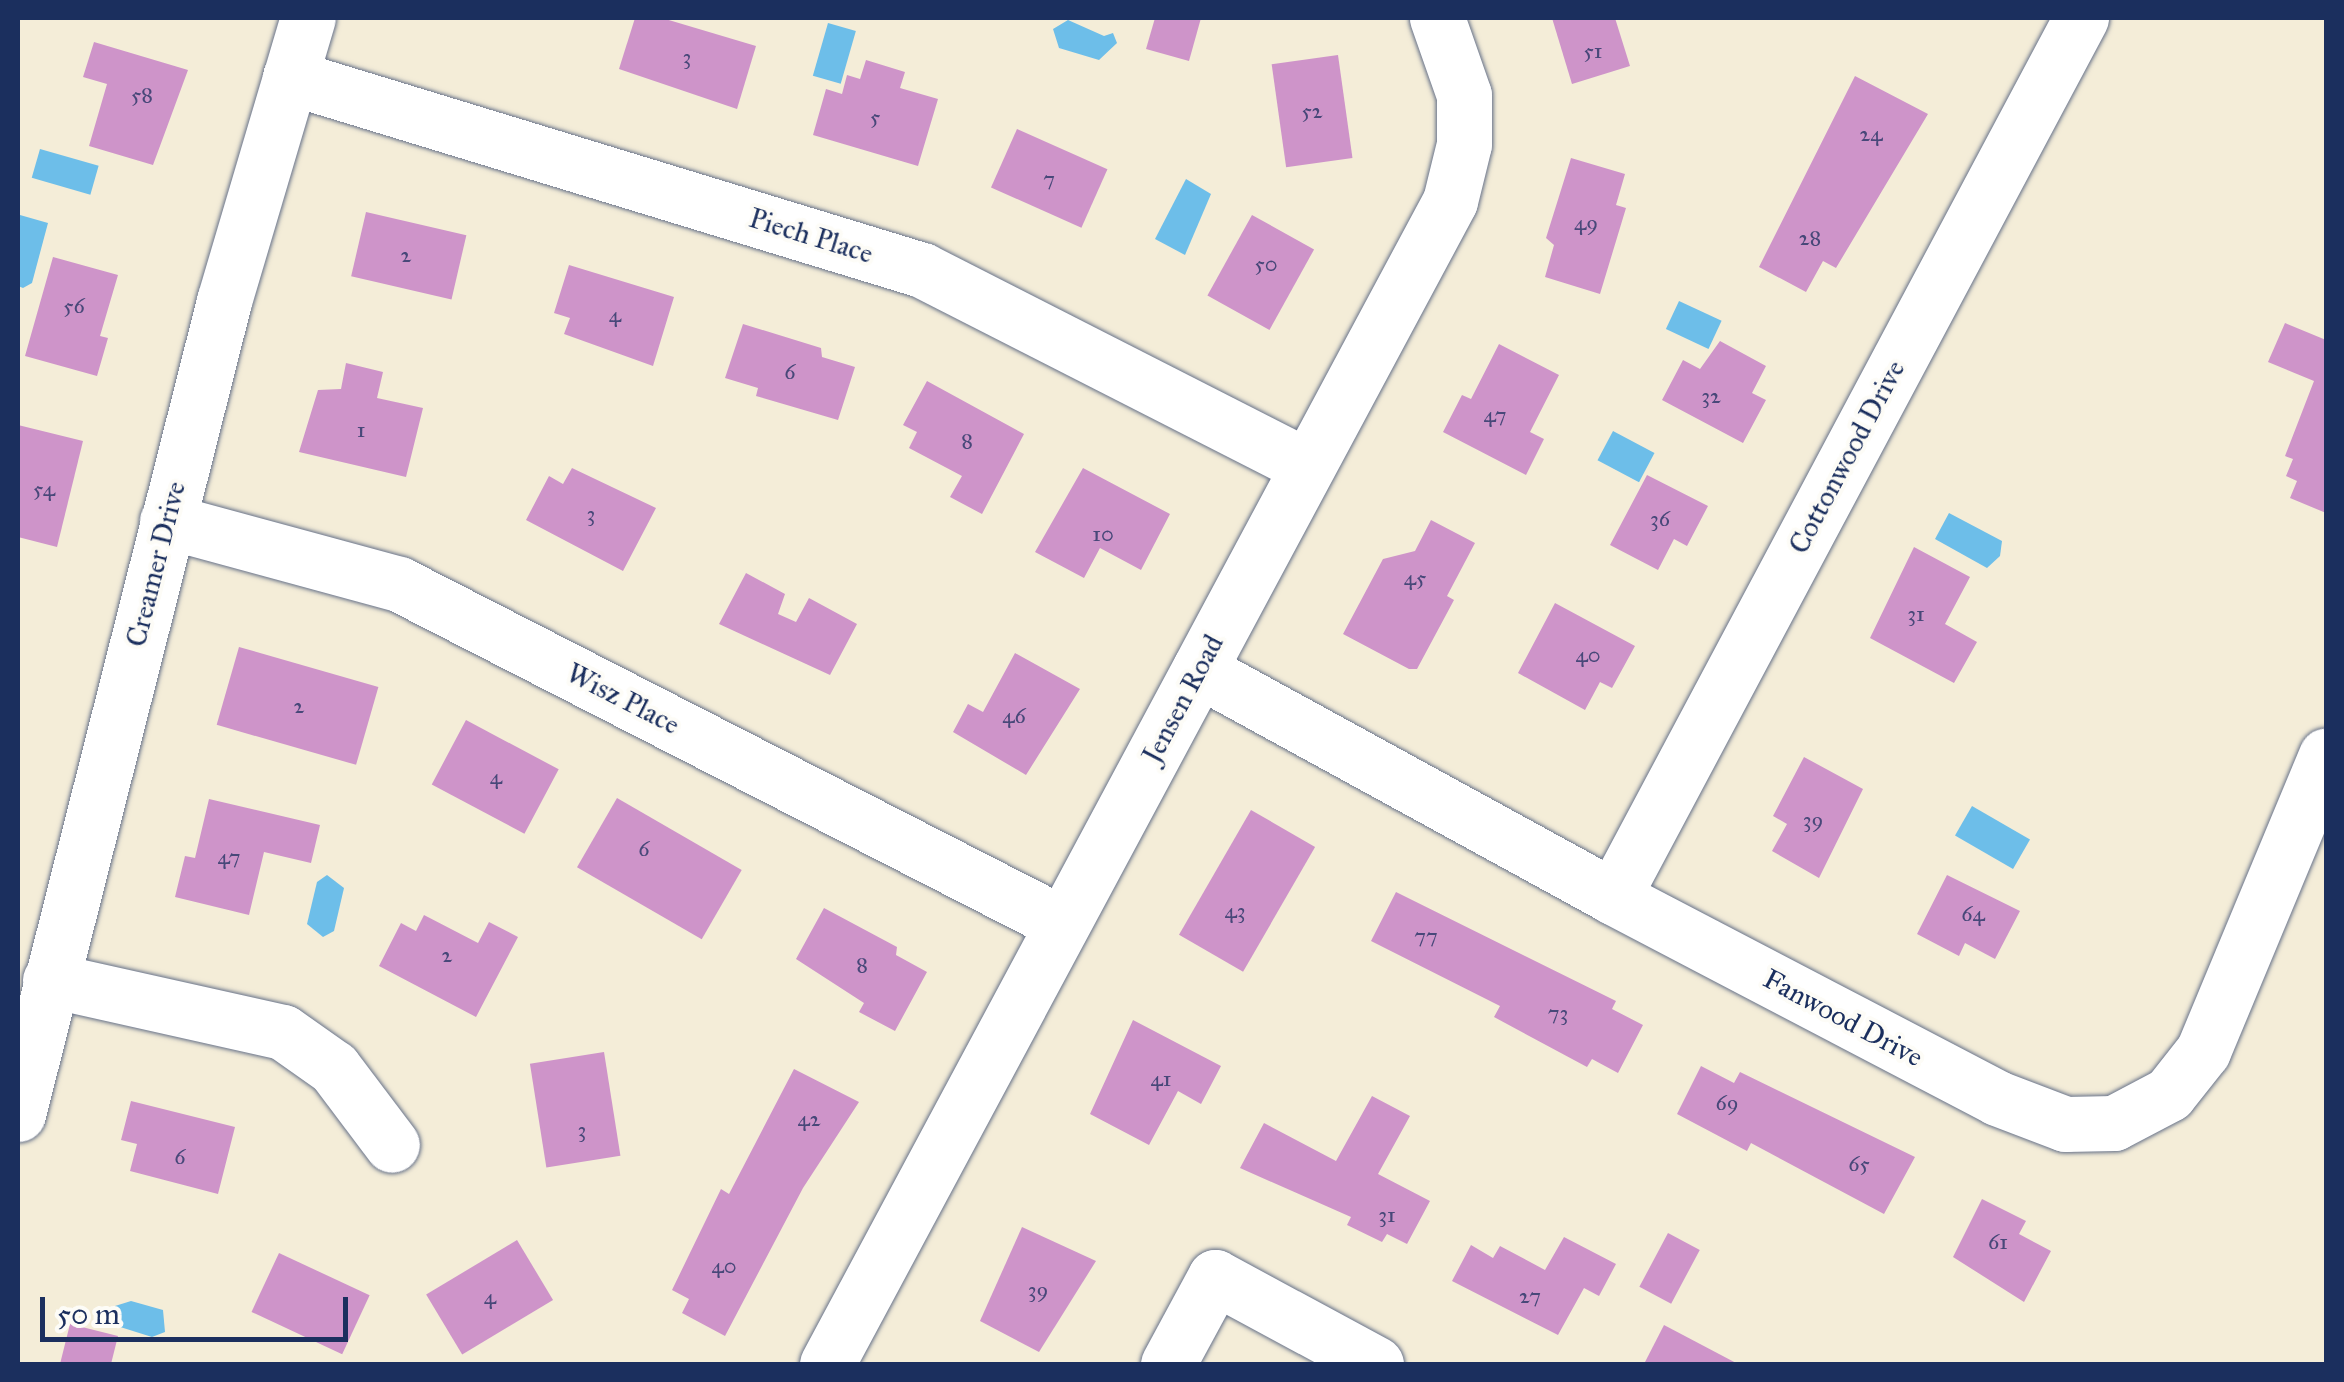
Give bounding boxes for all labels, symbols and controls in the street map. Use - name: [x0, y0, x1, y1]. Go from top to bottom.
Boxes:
- house number: 51: [1584, 38, 1602, 64]
- house number: 3: [683, 44, 691, 70]
- house number: 58: [131, 82, 153, 108]
- house number: 52: [1301, 98, 1323, 124]
- house number: 5: [870, 104, 880, 130]
- house number: 24: [1859, 121, 1883, 147]
- house number: 7: [1043, 166, 1055, 192]
- street label: Piech Place: [745, 201, 877, 271]
- house number: 49: [1574, 210, 1598, 236]
- house number: 28: [1799, 225, 1821, 251]
- house number: 2: [401, 242, 411, 268]
- house number: 50: [1254, 251, 1278, 277]
- house number: 56: [63, 293, 85, 319]
- house number: 4: [609, 302, 621, 328]
- street label: Cottonwood Drive: [1782, 355, 1912, 559]
- house number: 6: [784, 359, 796, 385]
- house number: 32: [1701, 383, 1721, 409]
- house number: 47: [1483, 402, 1507, 428]
- house number: 1: [357, 417, 365, 443]
- house number: 8: [961, 428, 973, 454]
- house number: 54: [33, 476, 55, 502]
- street label: Creamer Drive: [119, 478, 193, 650]
- house number: 3: [587, 501, 595, 527]
- house number: 36: [1650, 506, 1670, 532]
- house number: 10: [1092, 521, 1114, 547]
- house number: 45: [1404, 565, 1426, 591]
- house number: 31: [1907, 601, 1925, 627]
- street label: Jensen Road: [1135, 629, 1231, 769]
- house number: 40: [1575, 642, 1601, 668]
- street label: Wisz Place: [561, 656, 685, 742]
- house number: 2: [294, 693, 304, 719]
- house number: 46: [1002, 703, 1026, 729]
- house number: 4: [490, 764, 502, 790]
- house number: 39: [1803, 807, 1823, 833]
- house number: 6: [638, 836, 650, 862]
- house number: 47: [217, 844, 241, 870]
- house number: 43: [1224, 898, 1246, 924]
- house number: 64: [1961, 901, 1985, 927]
- house number: 77: [1414, 923, 1438, 949]
- house number: 2: [442, 942, 452, 968]
- house number: 8: [856, 952, 868, 978]
- street label: Fanwood Drive: [1757, 962, 1929, 1074]
- house number: 73: [1548, 1000, 1568, 1026]
- house number: 41: [1151, 1066, 1171, 1092]
- house number: 69: [1715, 1090, 1739, 1116]
- house number: 42: [797, 1106, 821, 1132]
- house number: 3: [578, 1117, 586, 1143]
- house number: 6: [174, 1144, 186, 1170]
- house number: 65: [1848, 1151, 1870, 1177]
- house number: 31: [1378, 1202, 1396, 1228]
- house number: 61: [1988, 1229, 2008, 1255]
- house number: 40: [711, 1253, 737, 1279]
- scale bar: [45, 1277, 352, 1339]
- house number: 39: [1028, 1277, 1048, 1303]
- house number: 27: [1519, 1283, 1541, 1309]
- house number: 4: [484, 1284, 496, 1310]
- text: 50 m: [57, 1296, 120, 1332]

